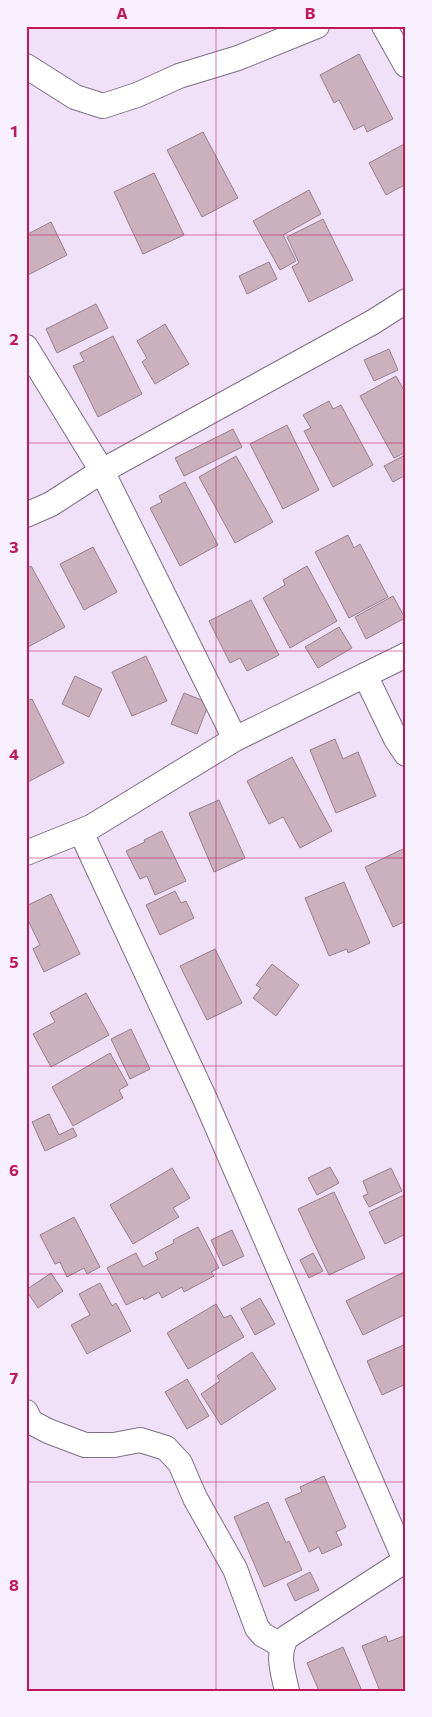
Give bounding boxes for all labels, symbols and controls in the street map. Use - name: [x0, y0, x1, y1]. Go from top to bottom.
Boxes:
- text: A: [116, 3, 128, 22]
- text: B: [305, 3, 316, 22]
- text: 1: [10, 121, 18, 140]
- text: 2: [9, 329, 19, 348]
- text: 3: [9, 537, 19, 556]
- text: 4: [9, 744, 19, 763]
- text: 5: [9, 952, 19, 971]
- text: 6: [9, 1160, 19, 1179]
- text: 7: [10, 1368, 19, 1387]
- text: 8: [9, 1575, 19, 1594]

